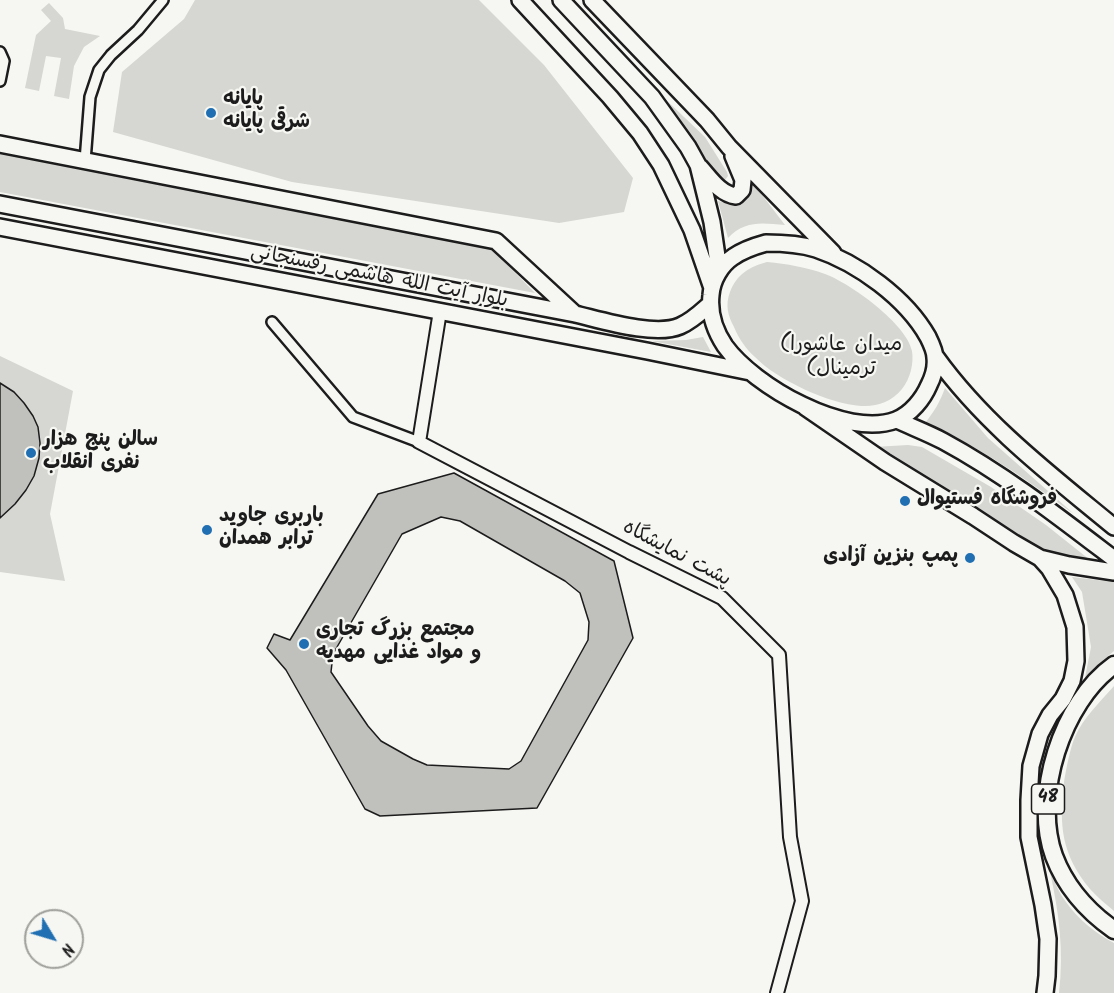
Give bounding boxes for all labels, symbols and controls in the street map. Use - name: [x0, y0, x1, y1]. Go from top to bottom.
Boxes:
- place label: پایانه شرقی پایانه: [223, 89, 310, 136]
- marker: پایانه شرقی پایانه: [204, 106, 218, 120]
- street label: بلوار آیت الله هاشمی رفسنجانی: [248, 241, 510, 315]
- district label: (میدان عاشورا (ترمینال: [780, 333, 902, 383]
- place label: سالن پنج هزار نفری انقلاب: [43, 430, 158, 477]
- marker: سالن پنج هزار نفری انقلاب: [24, 446, 38, 460]
- place label: فروشگاه فستیوال: [917, 489, 1057, 513]
- marker: فروشگاه فستیوال: [898, 494, 912, 508]
- place label: باربری جاوید ترابر همدان: [219, 506, 324, 553]
- street label: پشت نمایشگاه: [618, 517, 734, 593]
- marker: باربری جاوید ترابر همدان: [200, 523, 214, 537]
- place label: پمپ بنزین آزادی: [823, 546, 958, 570]
- marker: پمپ بنزین آزادی: [963, 551, 977, 565]
- place label: مجتمع بزرگ تجاری و مواد غذایی مهدیه: [316, 620, 481, 667]
- marker: مجتمع بزرگ تجاری و مواد غذایی مهدیه: [297, 637, 311, 651]
- road number: 48: [1032, 784, 1064, 814]
- north arrow: [24, 909, 84, 969]
- text: N: [54, 937, 80, 961]

